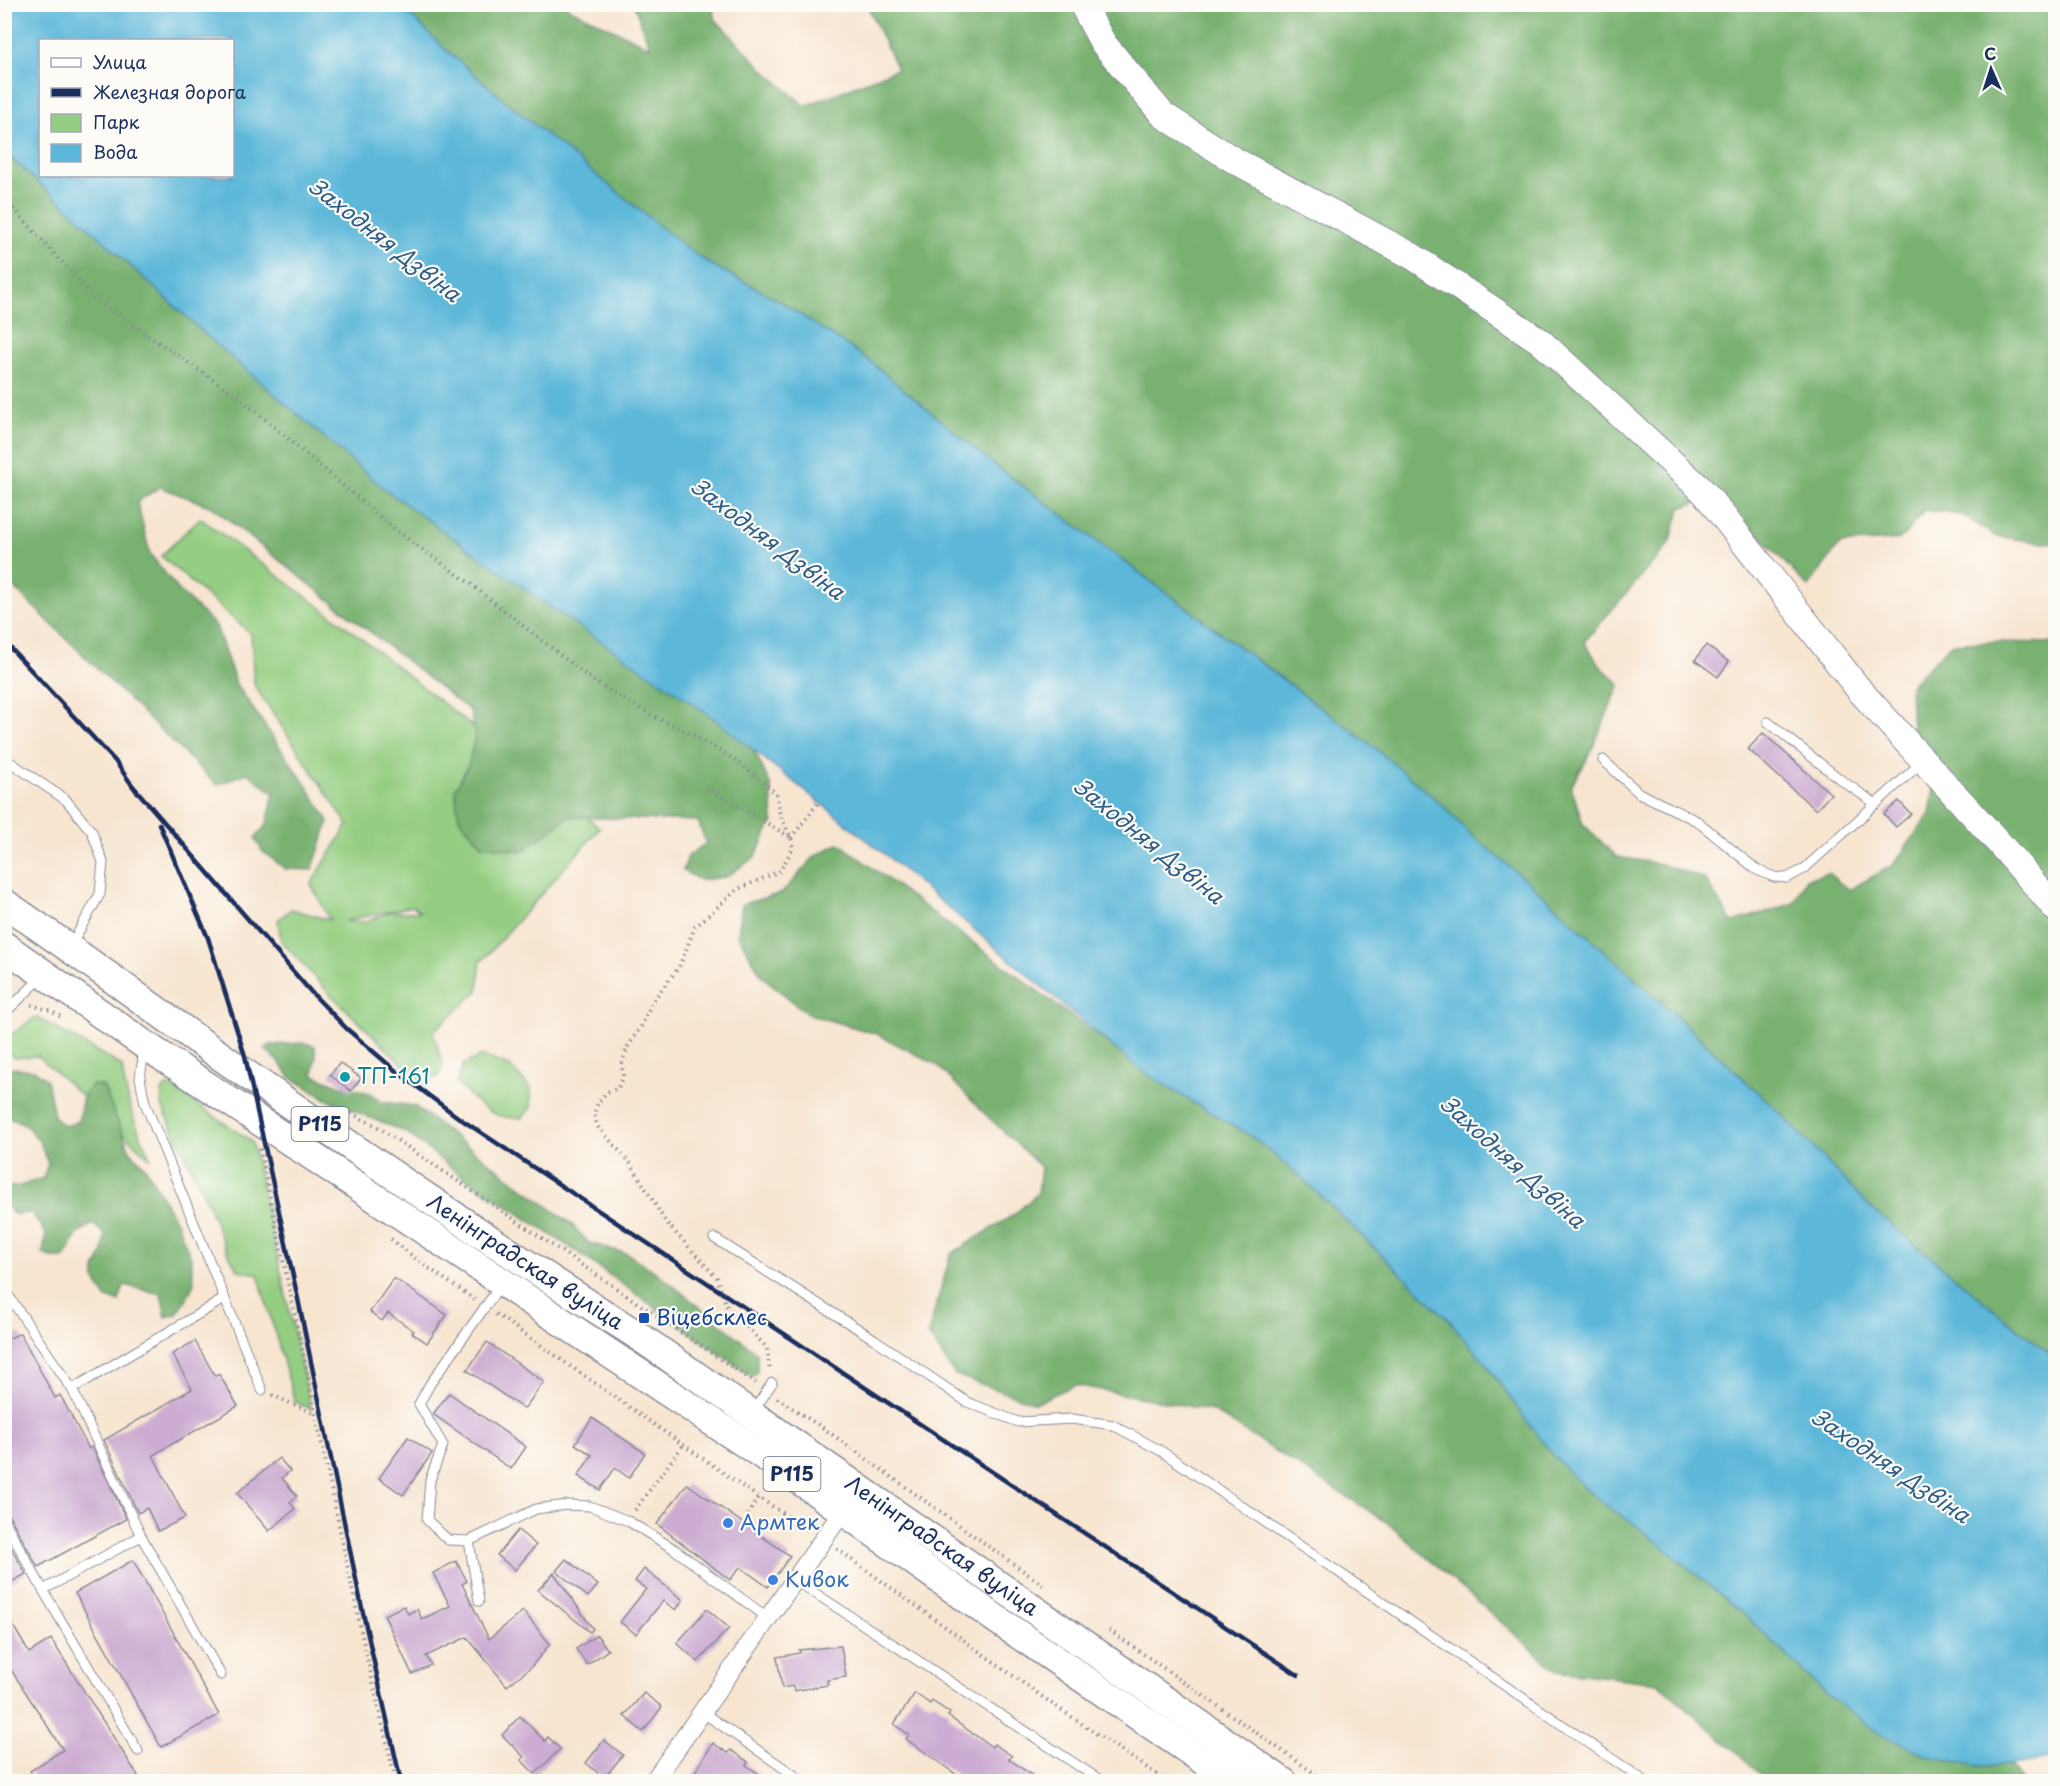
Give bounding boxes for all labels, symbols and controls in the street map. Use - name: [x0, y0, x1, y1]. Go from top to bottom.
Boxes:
- legend: [39, 39, 234, 177]
- north arrow: [1961, 39, 2021, 99]
- text: С: [1984, 41, 1997, 65]
- text: Улица: [93, 48, 147, 75]
- text: Железная дорога: [93, 78, 247, 105]
- text: Парк: [93, 108, 140, 135]
- text: Вода: [93, 138, 138, 165]
- water label: Заходняя Дзвіна: [303, 169, 470, 309]
- water label: Заходняя Дзвіна: [685, 469, 854, 607]
- water label: Заходняя Дзвіна: [1068, 769, 1233, 912]
- place label: ТП-161: [357, 1059, 429, 1091]
- marker: ТП-161: [338, 1070, 352, 1084]
- water label: Заходняя Дзвіна: [1434, 1087, 1595, 1236]
- road number: Р115: [292, 1107, 348, 1141]
- street label: Ленінградская вуліца: [422, 1184, 631, 1337]
- place label: Віцебсклес: [656, 1300, 767, 1332]
- marker: Віцебсклес: [637, 1311, 651, 1325]
- water label: Заходняя Дзвіна: [1806, 1399, 1979, 1531]
- road number: Р115: [764, 1457, 820, 1491]
- street label: Ленінградская вуліца: [840, 1466, 1046, 1623]
- place label: Армтек: [740, 1505, 820, 1537]
- marker: Армтек: [721, 1516, 735, 1530]
- place label: Кивок: [785, 1562, 849, 1594]
- marker: Кивок: [766, 1573, 780, 1587]

